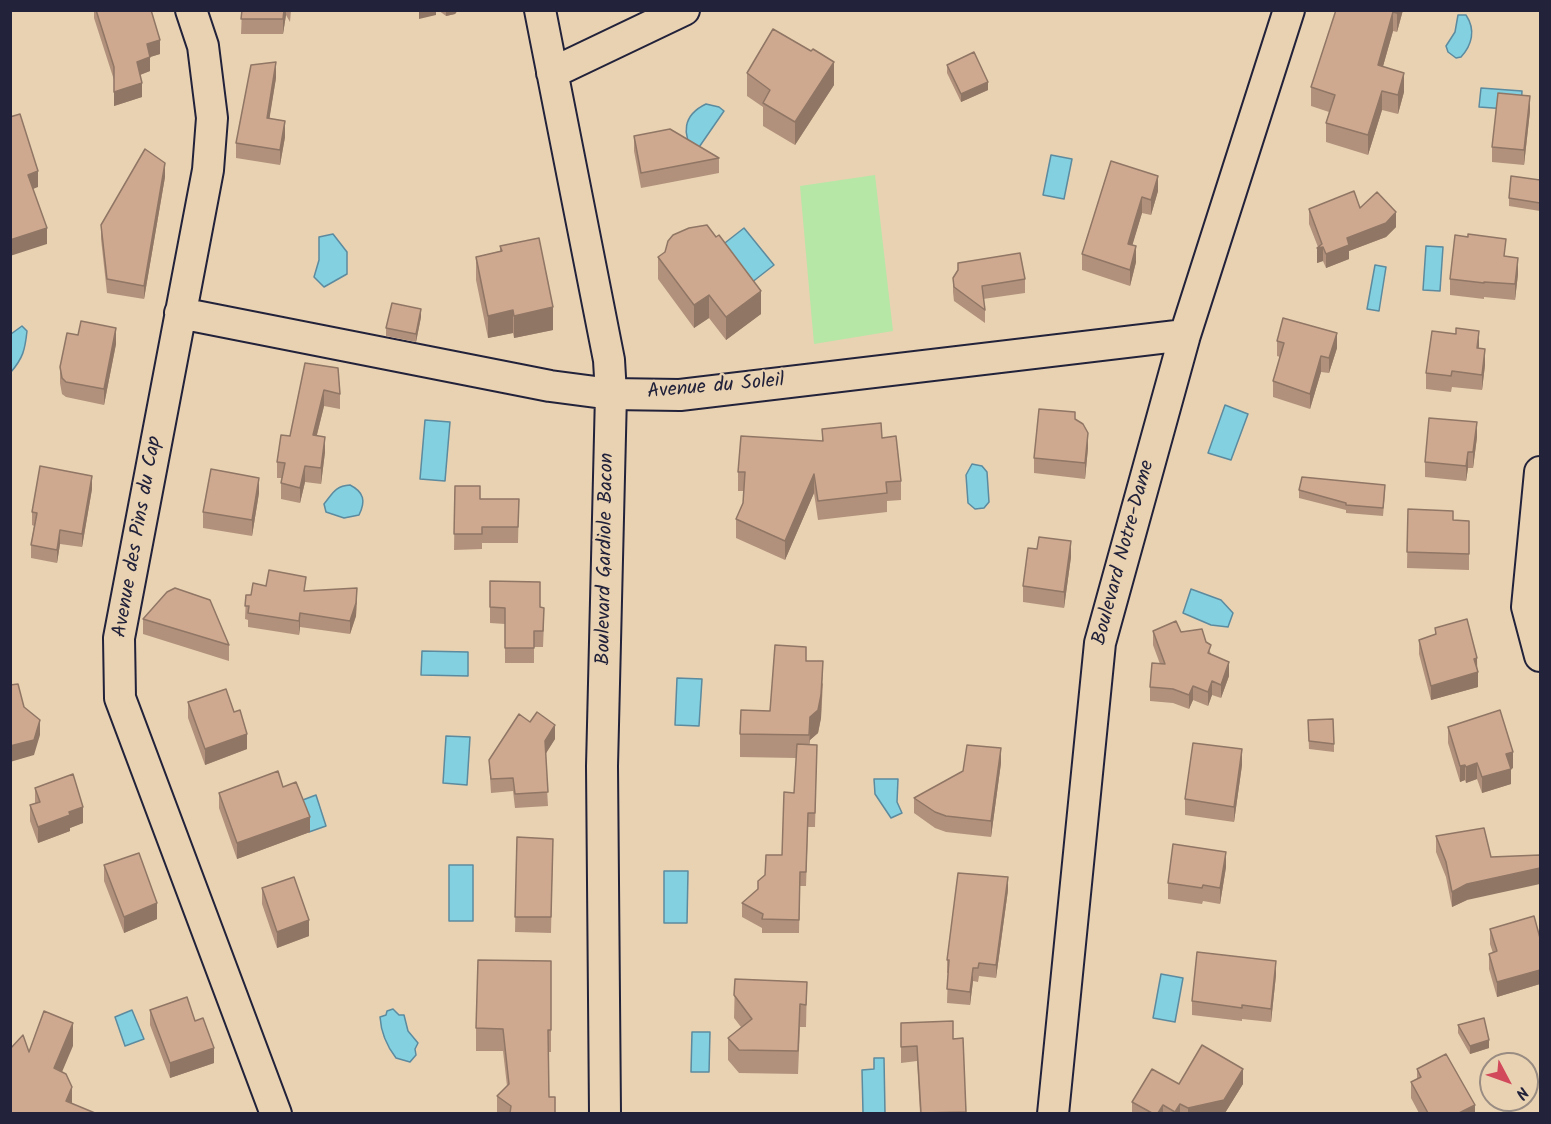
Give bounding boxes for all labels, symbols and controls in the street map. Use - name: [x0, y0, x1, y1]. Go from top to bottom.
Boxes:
- street label: Avenue du Soleil: [646, 370, 786, 406]
- street label: Avenue des Pins du Cap: [109, 435, 169, 639]
- street label: Boulevard Gardiole Bacon: [593, 453, 621, 665]
- street label: Boulevard Notre-Dame: [1089, 458, 1161, 648]
- north arrow: [1479, 1052, 1539, 1112]
- text: N: [1509, 1081, 1534, 1105]

